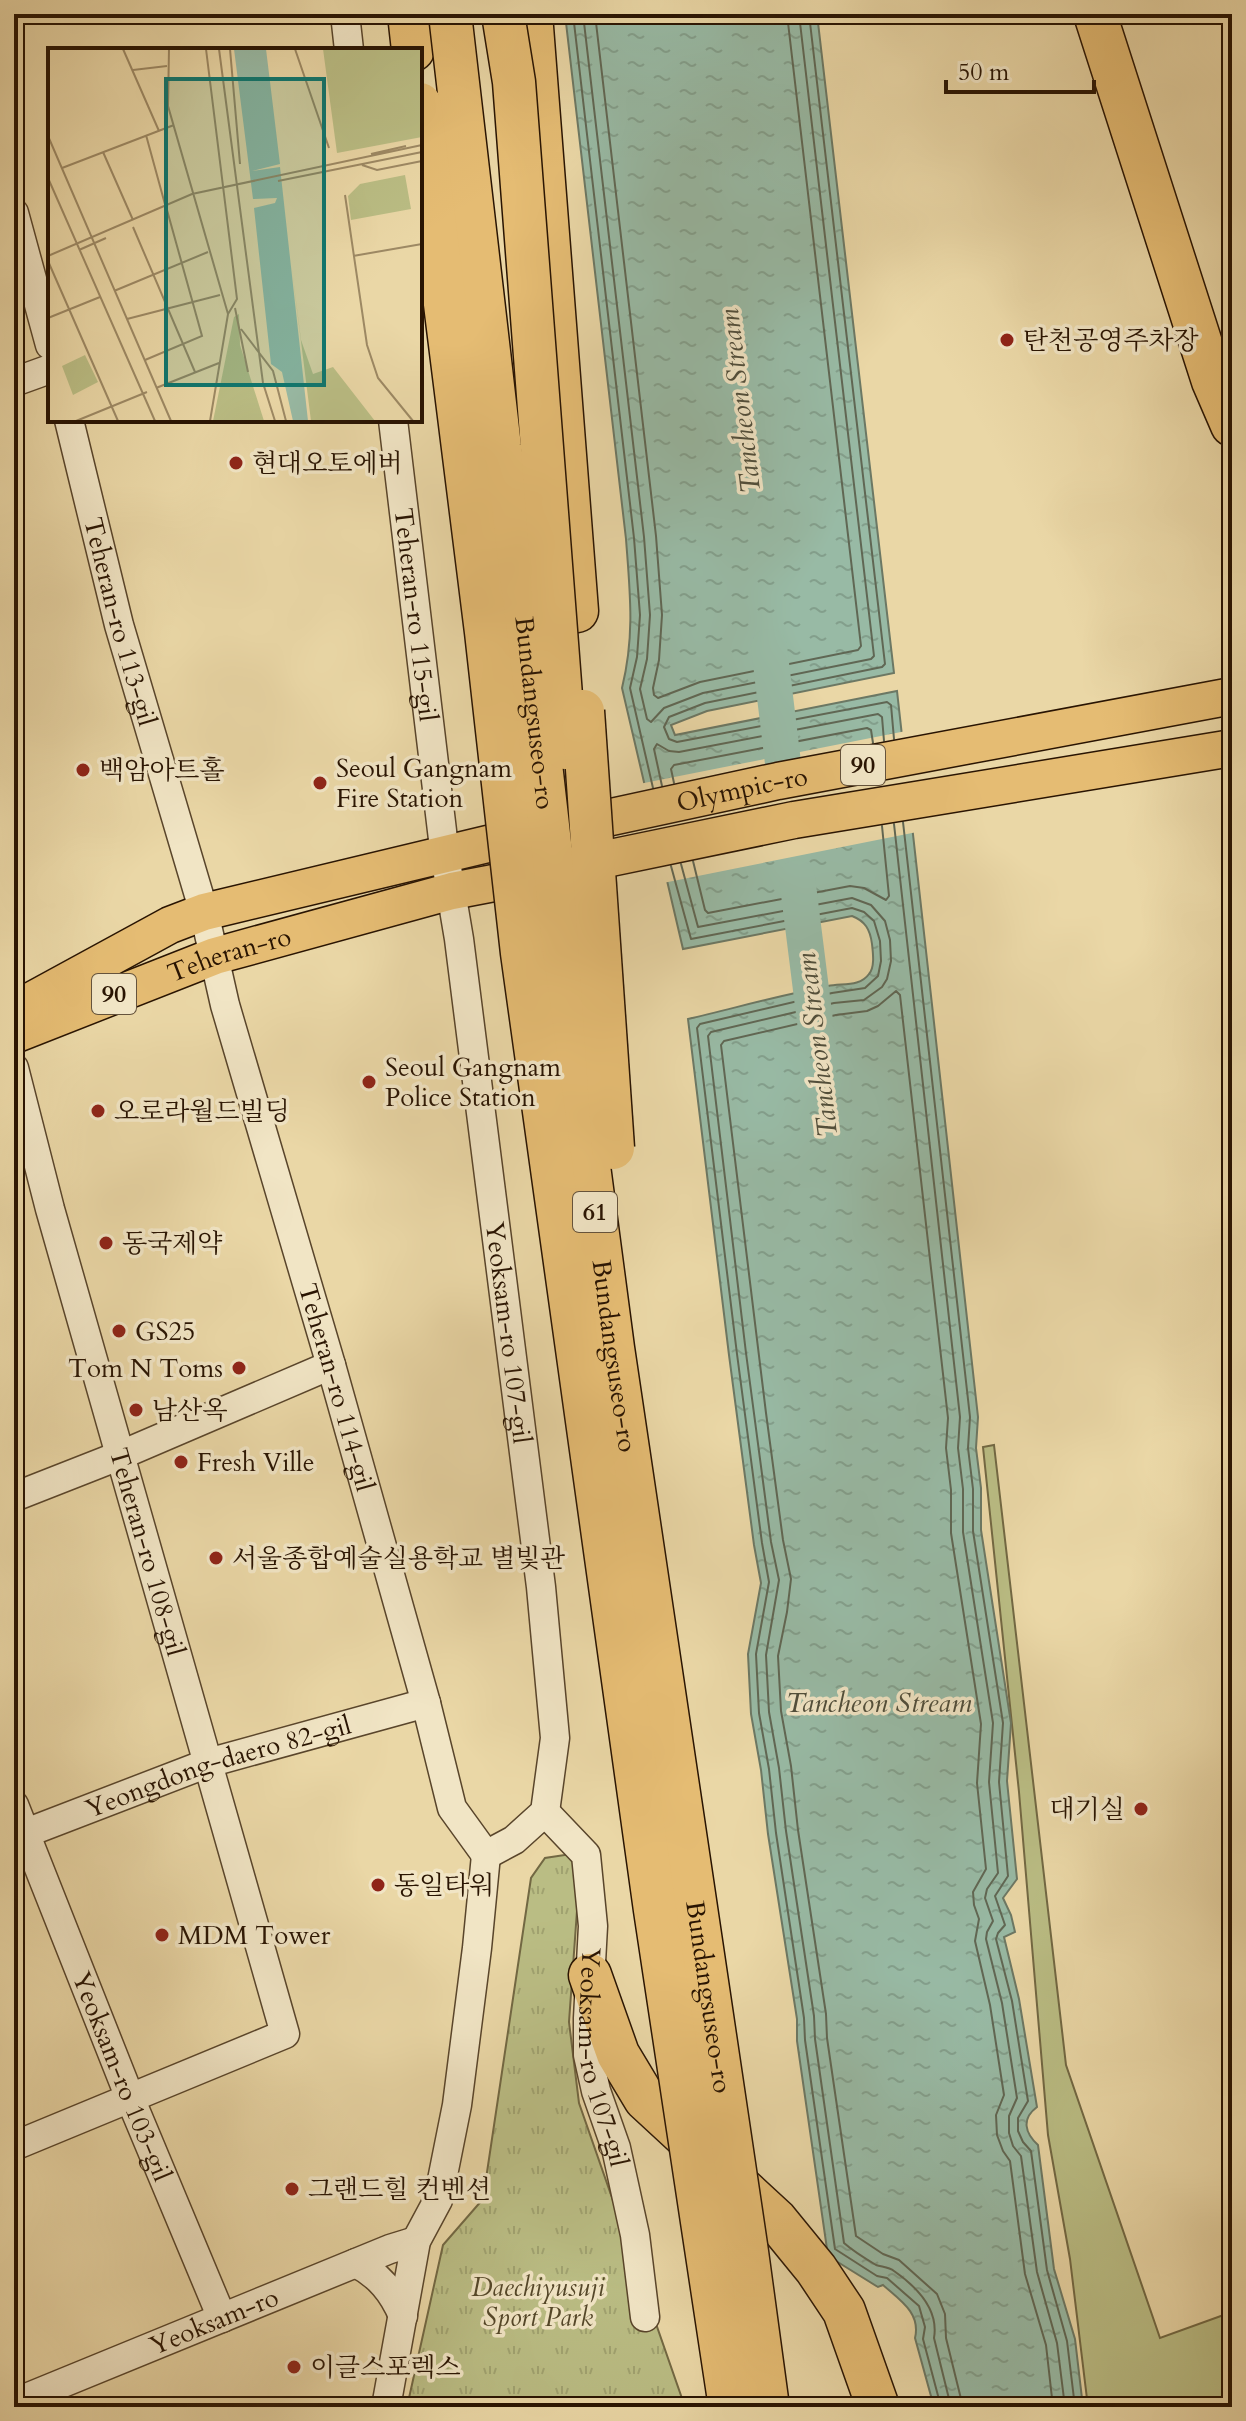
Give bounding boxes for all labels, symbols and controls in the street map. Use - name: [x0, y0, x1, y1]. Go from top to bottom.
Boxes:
- scale bar: [946, 44, 1094, 94]
- inset map: [48, 48, 422, 422]
- text: 50 m: [958, 56, 1010, 89]
- water label: Tancheon Stream: [710, 306, 770, 496]
- place label: 탄천공영주차장: [1023, 323, 1199, 358]
- marker: 탄천공영주차장: [998, 331, 1016, 349]
- place label: 현대오토에버: [252, 446, 403, 481]
- marker: 현대오토에버: [227, 454, 245, 472]
- street label: Teheran-ro 115-gil: [386, 506, 446, 724]
- street label: Teheran-ro 113-gil: [75, 514, 165, 731]
- street label: Bundangsuseo-ro: [506, 615, 563, 811]
- road number: 90: [841, 745, 885, 785]
- place label: Seoul Gangnam Fire Station: [336, 751, 512, 816]
- place label: 백암아트홀: [99, 753, 225, 788]
- street label: Olympic-ro: [673, 759, 810, 820]
- marker: 백암아트홀: [74, 761, 92, 779]
- marker: Seoul Gangnam Fire Station: [311, 774, 329, 792]
- street label: Teheran-ro: [162, 919, 295, 991]
- water label: Tancheon Stream: [787, 950, 847, 1140]
- road number: 90: [92, 974, 136, 1014]
- place label: Seoul Gangnam Police Station: [385, 1050, 561, 1115]
- marker: Seoul Gangnam Police Station: [360, 1073, 378, 1091]
- place label: 오로라월드빌딩: [114, 1094, 290, 1129]
- marker: 오로라월드빌딩: [89, 1102, 107, 1120]
- road number: 61: [573, 1192, 617, 1232]
- street label: Yeoksam-ro 107-gil: [477, 1220, 540, 1446]
- place label: 동국제약: [122, 1226, 222, 1261]
- marker: 동국제약: [97, 1234, 115, 1252]
- street label: Bundangsuseo-ro: [584, 1258, 645, 1454]
- street label: Teheran-ro 114-gil: [290, 1279, 383, 1496]
- place label: GS25: [135, 1314, 195, 1349]
- marker: GS25: [110, 1322, 128, 1340]
- place label: Tom N Toms: [68, 1351, 223, 1386]
- marker: Tom N Toms: [230, 1359, 248, 1377]
- place label: 남산옥: [152, 1393, 227, 1428]
- marker: 남산옥: [127, 1401, 145, 1419]
- street label: Teheran-ro 108-gil: [101, 1444, 194, 1660]
- place label: Fresh Ville: [197, 1445, 315, 1480]
- marker: Fresh Ville: [172, 1453, 190, 1471]
- place label: 서울종합예술실용학교 별빛관: [232, 1541, 566, 1576]
- marker: 서울종합예술실용학교 별빛관: [207, 1549, 225, 1567]
- water label: Tancheon Stream: [786, 1684, 972, 1722]
- street label: Yeongdong-daero 82-gil: [80, 1707, 355, 1827]
- place label: 대기실: [1050, 1792, 1125, 1827]
- marker: 대기실: [1132, 1800, 1150, 1818]
- place label: 동일타워: [394, 1868, 494, 1903]
- marker: 동일타워: [369, 1876, 387, 1894]
- street label: Bundangsuseo-ro: [677, 1899, 740, 2095]
- place label: MDM Tower: [178, 1918, 331, 1953]
- marker: MDM Tower: [153, 1926, 171, 1944]
- street label: Yeoksam-ro 107-gil: [570, 1947, 637, 2170]
- street label: Yeoksam-ro 103-gil: [64, 1966, 180, 2187]
- place label: 그랜드힐 컨벤션: [308, 2172, 491, 2207]
- marker: 그랜드힐 컨벤션: [283, 2180, 301, 2198]
- park label: Daechiyusuji Sport Park: [472, 2270, 605, 2335]
- street label: Yeoksam-ro: [144, 2280, 284, 2364]
- place label: 이글스포렉스: [310, 2350, 461, 2385]
- marker: 이글스포렉스: [285, 2358, 303, 2376]

